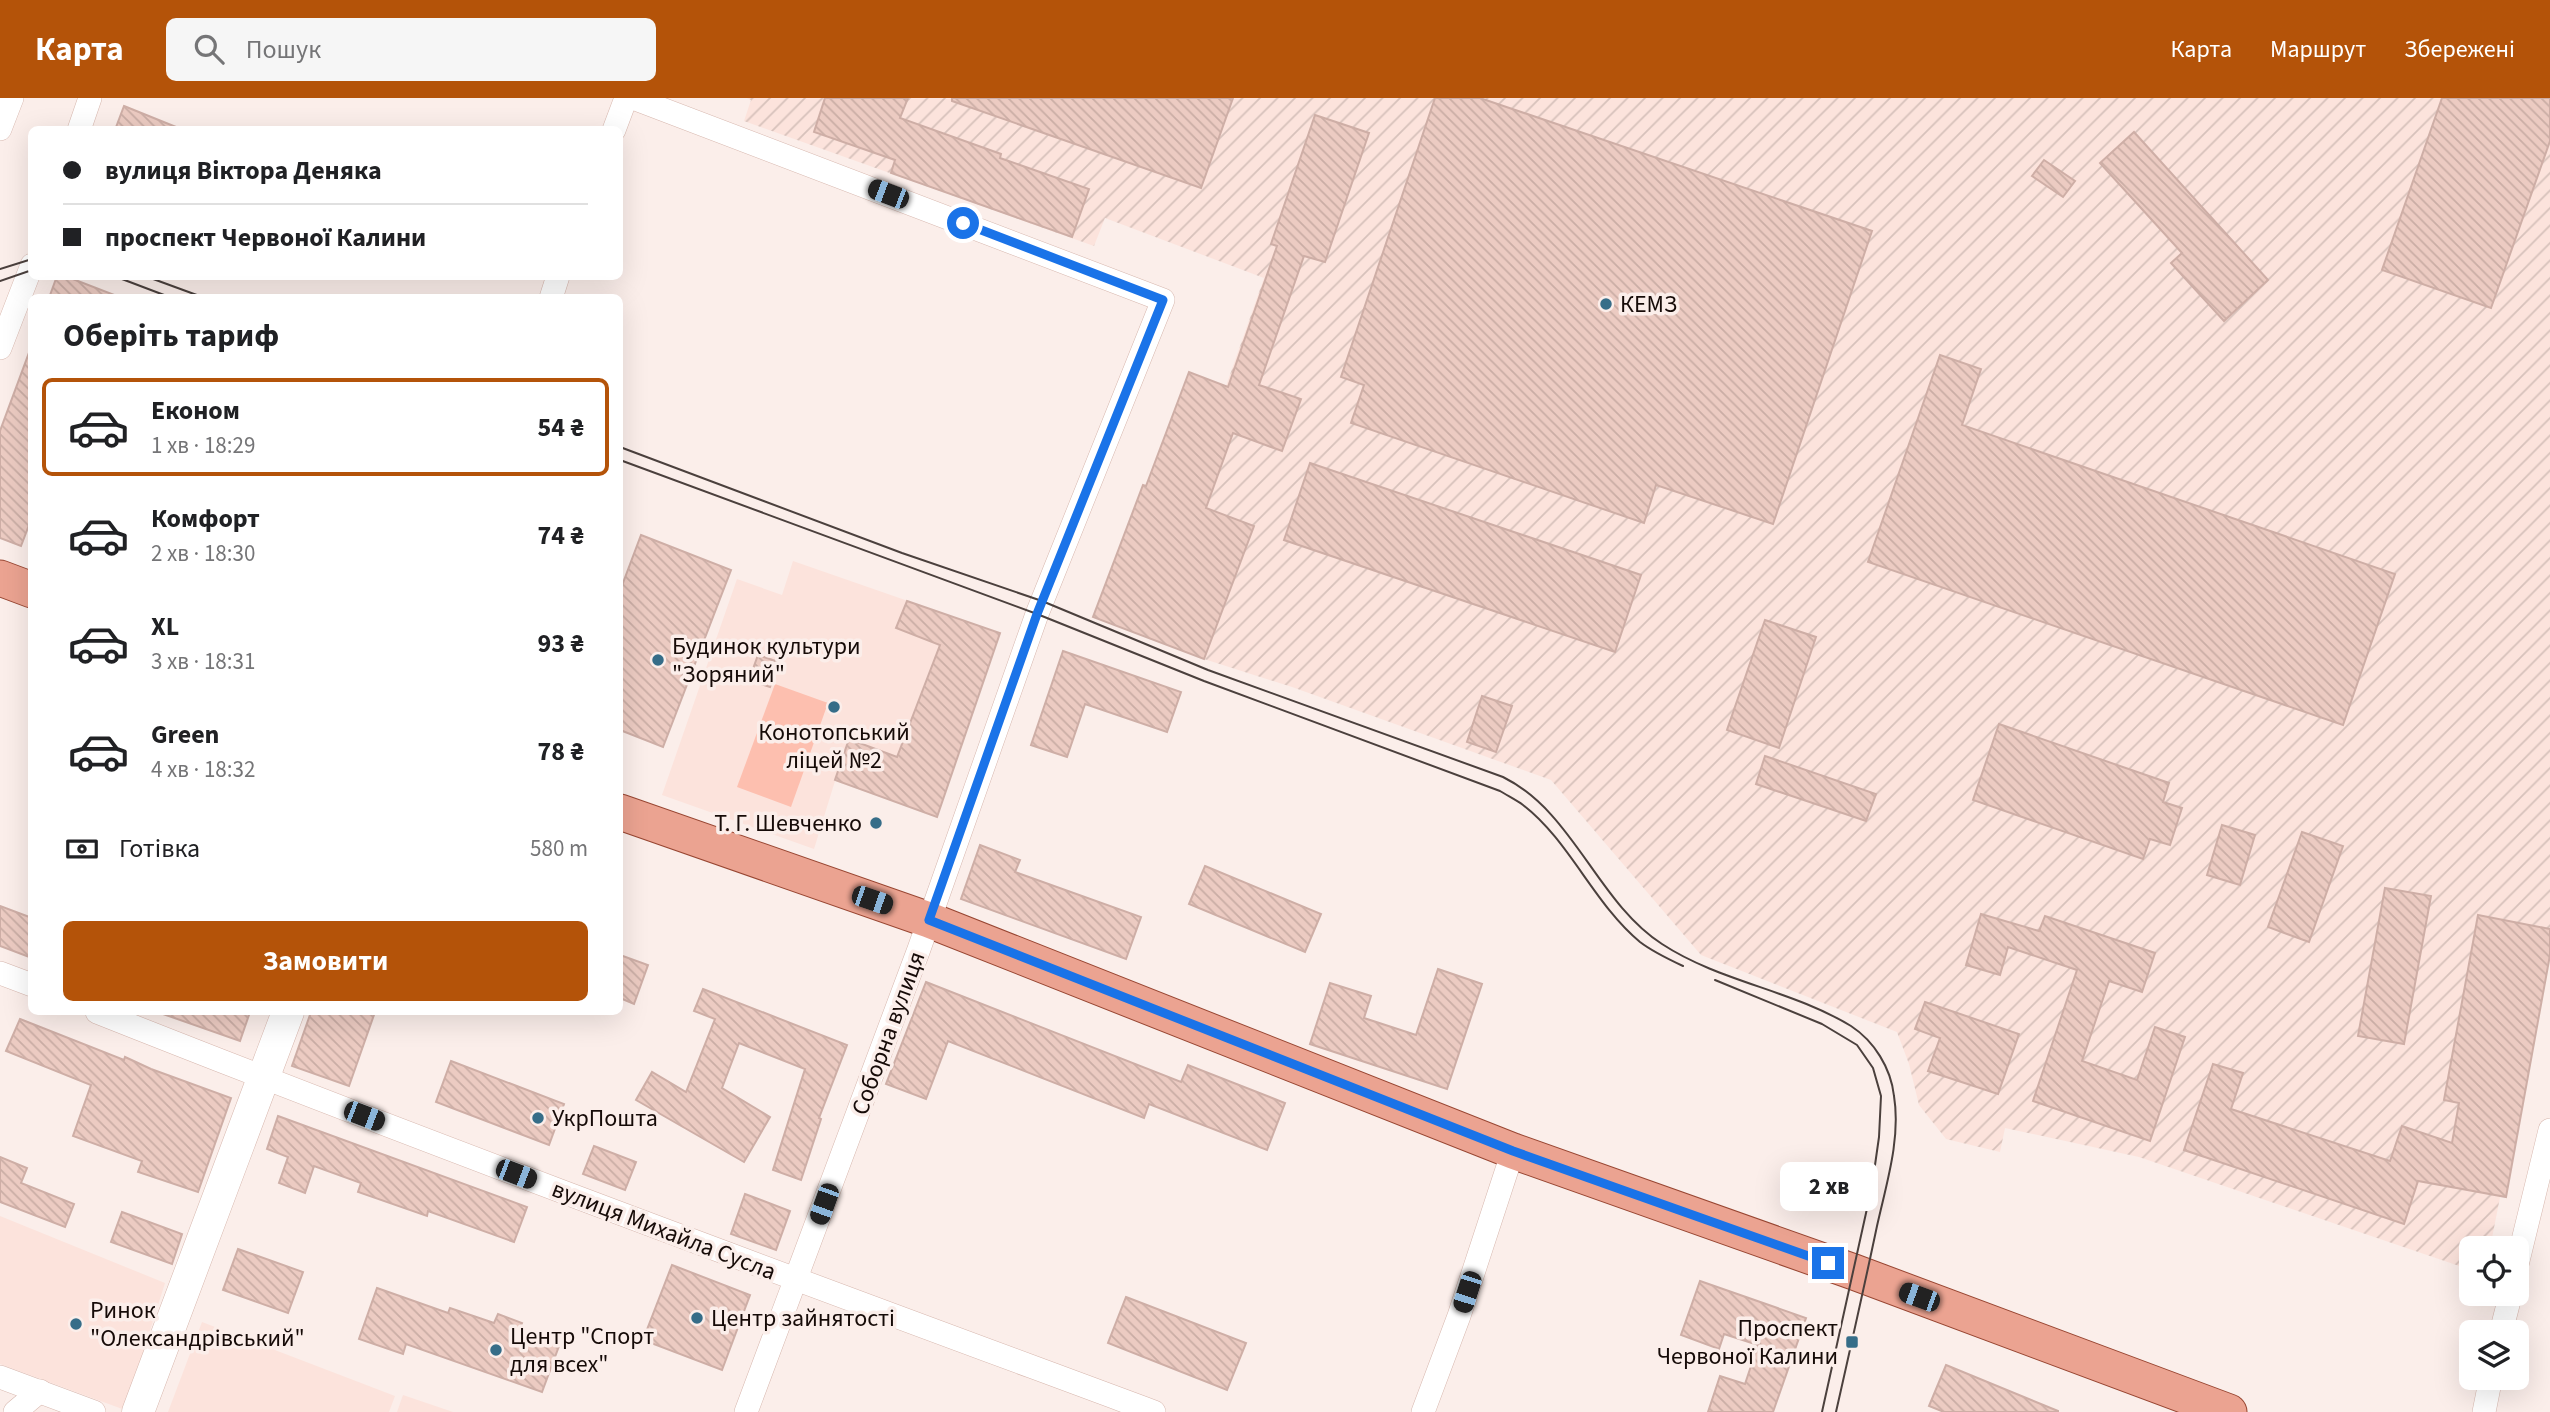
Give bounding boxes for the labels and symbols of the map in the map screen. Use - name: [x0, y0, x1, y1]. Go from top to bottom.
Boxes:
- car: [865, 177, 912, 211]
- route start: [947, 207, 979, 239]
- place label: КЕМЗ: [1620, 287, 1677, 322]
- marker: КЕМЗ: [1598, 296, 1614, 312]
- place label: Будинок культури "Зоряний": [672, 629, 861, 692]
- marker: Будинок культури "Зоряний": [650, 652, 666, 668]
- marker: Конотопський ліцей №2: [826, 699, 842, 715]
- place label: Конотопський ліцей №2: [758, 715, 910, 778]
- place label: Т. Г. Шевченко: [714, 806, 862, 841]
- marker: Т. Г. Шевченко: [868, 815, 884, 831]
- car: [849, 883, 896, 917]
- street label: Соборна вулиця: [843, 947, 934, 1120]
- car: [341, 1099, 388, 1133]
- place label: УкрПошта: [552, 1101, 658, 1136]
- marker: УкрПошта: [530, 1110, 546, 1126]
- car: [493, 1157, 540, 1191]
- callout: 2 хв: [1779, 1162, 1877, 1210]
- street label: вулиця Михайла Сусла: [547, 1172, 781, 1289]
- car: [807, 1181, 842, 1227]
- route end: [1812, 1247, 1844, 1279]
- car: [1451, 1269, 1484, 1315]
- car: [1896, 1280, 1943, 1314]
- place label: Ринок "Олександрівський": [90, 1293, 305, 1356]
- place label: Центр зайнятості: [711, 1301, 895, 1336]
- marker: Центр зайнятості: [689, 1310, 705, 1326]
- place label: Проспект Червоної Калини: [1657, 1311, 1838, 1374]
- marker: Ринок "Олександрівський": [68, 1316, 84, 1332]
- place label: Центр "Спорт для всех": [510, 1319, 654, 1382]
- marker: Проспект Червоної Калини: [1844, 1334, 1860, 1350]
- marker: Центр "Спорт для всех": [488, 1342, 504, 1358]

